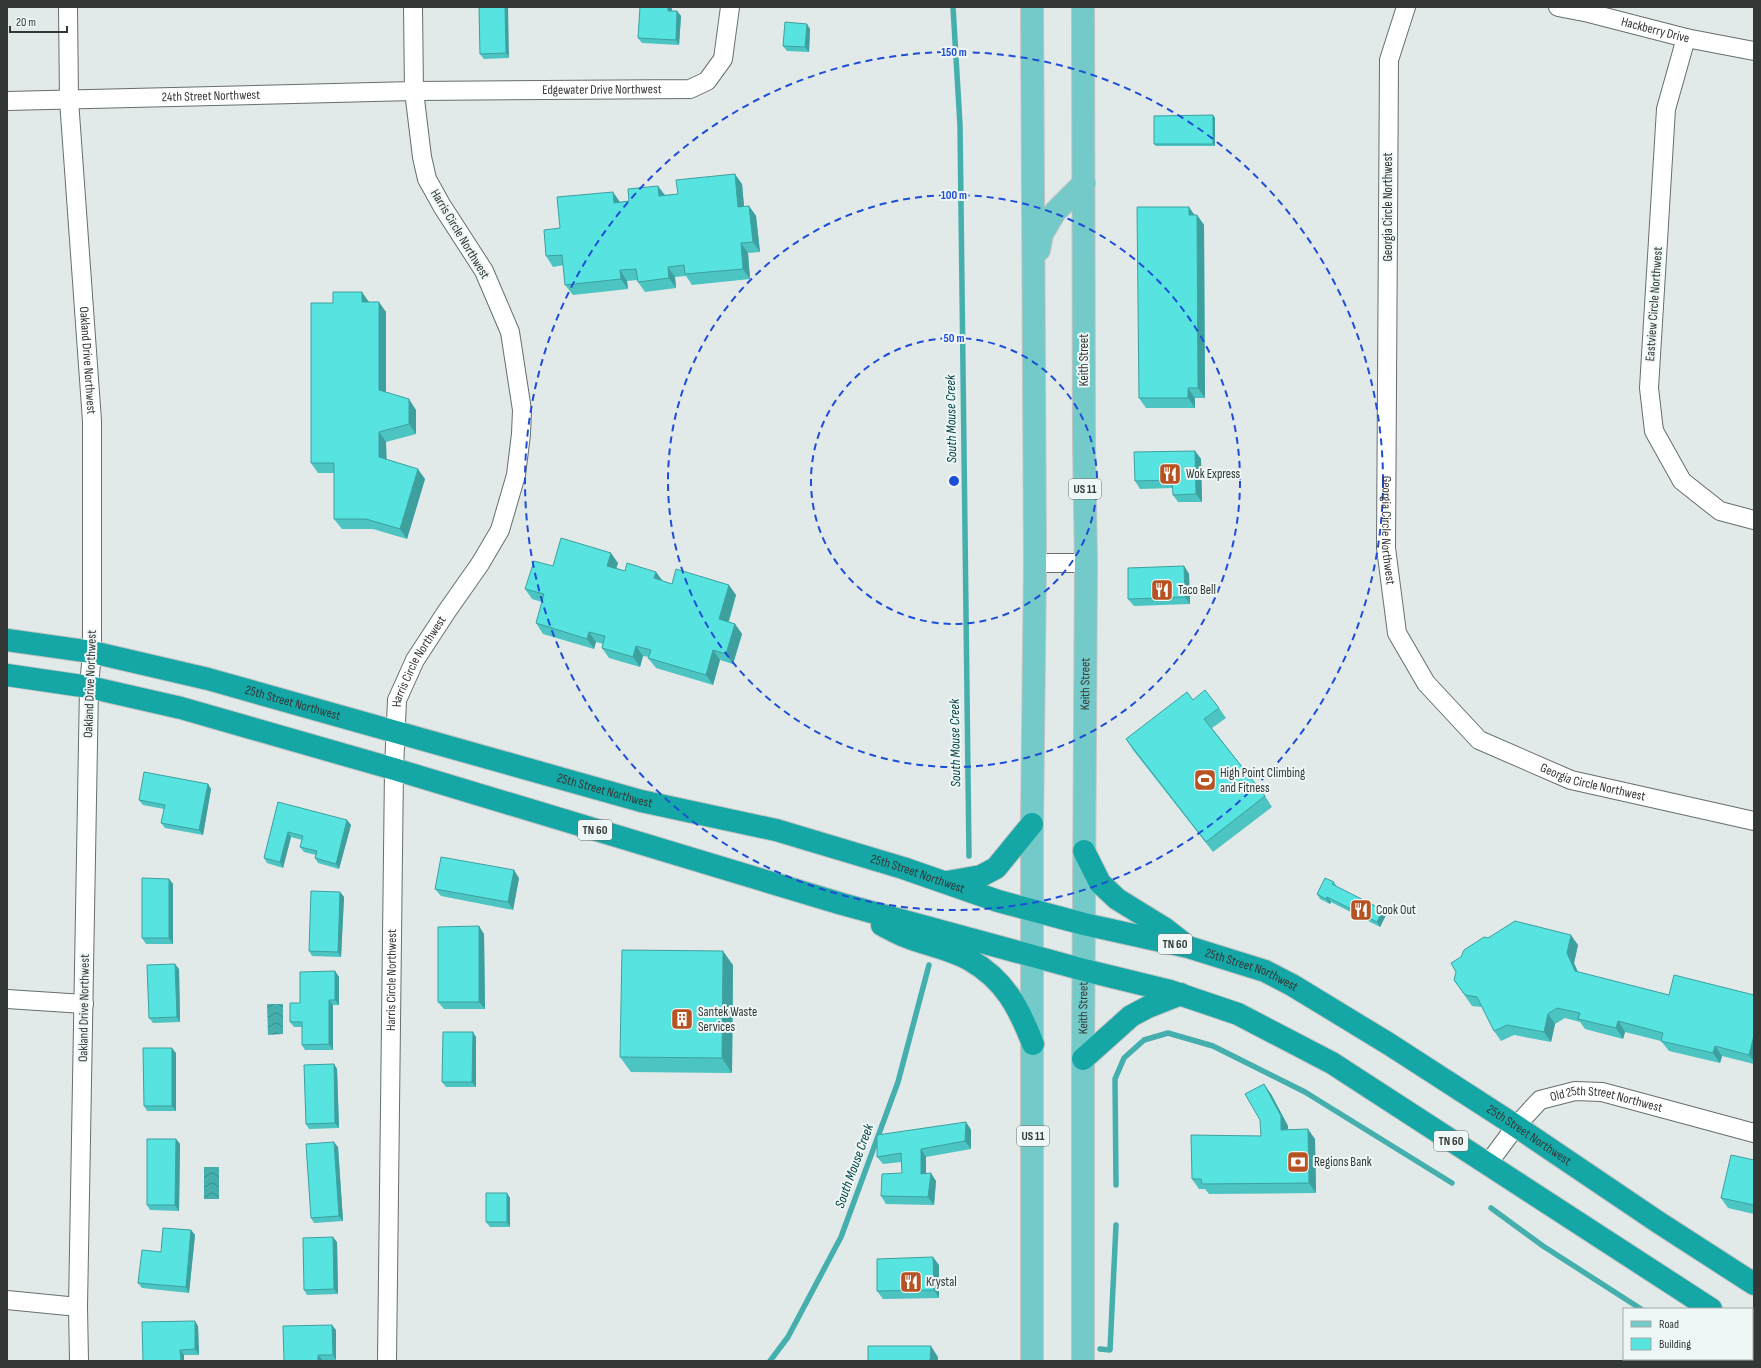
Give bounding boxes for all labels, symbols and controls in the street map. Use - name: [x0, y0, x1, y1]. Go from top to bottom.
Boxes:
- scale bar: [10, 8, 67, 34]
- street label: Hackberry Drive: [1619, 14, 1691, 46]
- text: 20 m: [16, 15, 36, 30]
- text: 150 m: [941, 45, 967, 60]
- street label: Edgewater Drive Northwest: [542, 81, 662, 98]
- street label: 24th Street Northwest: [162, 87, 260, 105]
- street label: Georgia Circle Northwest: [1380, 153, 1396, 261]
- street label: Harris Circle Northwest: [427, 186, 493, 282]
- text: 100 m: [941, 188, 967, 203]
- street label: Eastview Circle Northwest: [1642, 246, 1666, 362]
- street label: Oakland Drive Northwest: [76, 306, 100, 415]
- text: 50 m: [944, 331, 964, 346]
- street label: Keith Street: [1076, 334, 1092, 386]
- water label: South Mouse Creek: [942, 374, 960, 463]
- restaurant icon: Wok Express: [1157, 461, 1183, 487]
- place label: Wok Express: [1186, 466, 1241, 482]
- centre of rings: [947, 474, 961, 488]
- street label: Georgia Circle Northwest: [1378, 476, 1399, 586]
- road number: US 11: [1069, 479, 1101, 499]
- restaurant icon: Taco Bell: [1149, 577, 1175, 603]
- place label: Taco Bell: [1178, 582, 1216, 598]
- street label: Harris Circle Northwest: [389, 613, 450, 707]
- street label: Oakland Drive Northwest: [80, 630, 100, 738]
- street label: Keith Street: [1077, 658, 1093, 710]
- street label: 25th Street Northwest: [243, 682, 342, 724]
- water label: South Mouse Creek: [946, 698, 964, 787]
- street label: Georgia Circle Northwest: [1538, 760, 1647, 804]
- place label: High Point Climbing and Fitness: [1220, 765, 1305, 796]
- sports icon: High Point Climbing and Fitness: [1192, 767, 1218, 793]
- street label: 25th Street Northwest: [555, 770, 654, 811]
- road number: TN 60: [578, 820, 612, 840]
- street label: 25th Street Northwest: [868, 851, 967, 897]
- restaurant icon: Cook Out: [1348, 897, 1374, 923]
- place label: Cook Out: [1376, 902, 1416, 918]
- street label: Harris Circle Northwest: [383, 929, 400, 1031]
- road number: TN 60: [1158, 934, 1192, 954]
- street label: 25th Street Northwest: [1203, 945, 1301, 995]
- street label: Oakland Drive Northwest: [75, 954, 93, 1062]
- street label: Keith Street: [1075, 982, 1091, 1034]
- place label: Santek Waste Services: [698, 1004, 757, 1035]
- building icon: Santek Waste Services: [669, 1006, 695, 1032]
- street label: Old 25th Street Northwest: [1548, 1083, 1664, 1116]
- street label: 25th Street Northwest: [1484, 1101, 1574, 1169]
- water label: South Mouse Creek: [831, 1121, 877, 1210]
- road number: US 11: [1017, 1126, 1049, 1146]
- road number: TN 60: [1434, 1131, 1468, 1151]
- bank icon: Regions Bank: [1285, 1149, 1311, 1175]
- place label: Regions Bank: [1314, 1154, 1372, 1170]
- restaurant icon: Krystal: [898, 1269, 924, 1295]
- place label: Krystal: [926, 1274, 957, 1290]
- legend: [1623, 1308, 1753, 1360]
- text: Road: [1659, 1317, 1679, 1332]
- text: Building: [1659, 1337, 1691, 1352]

